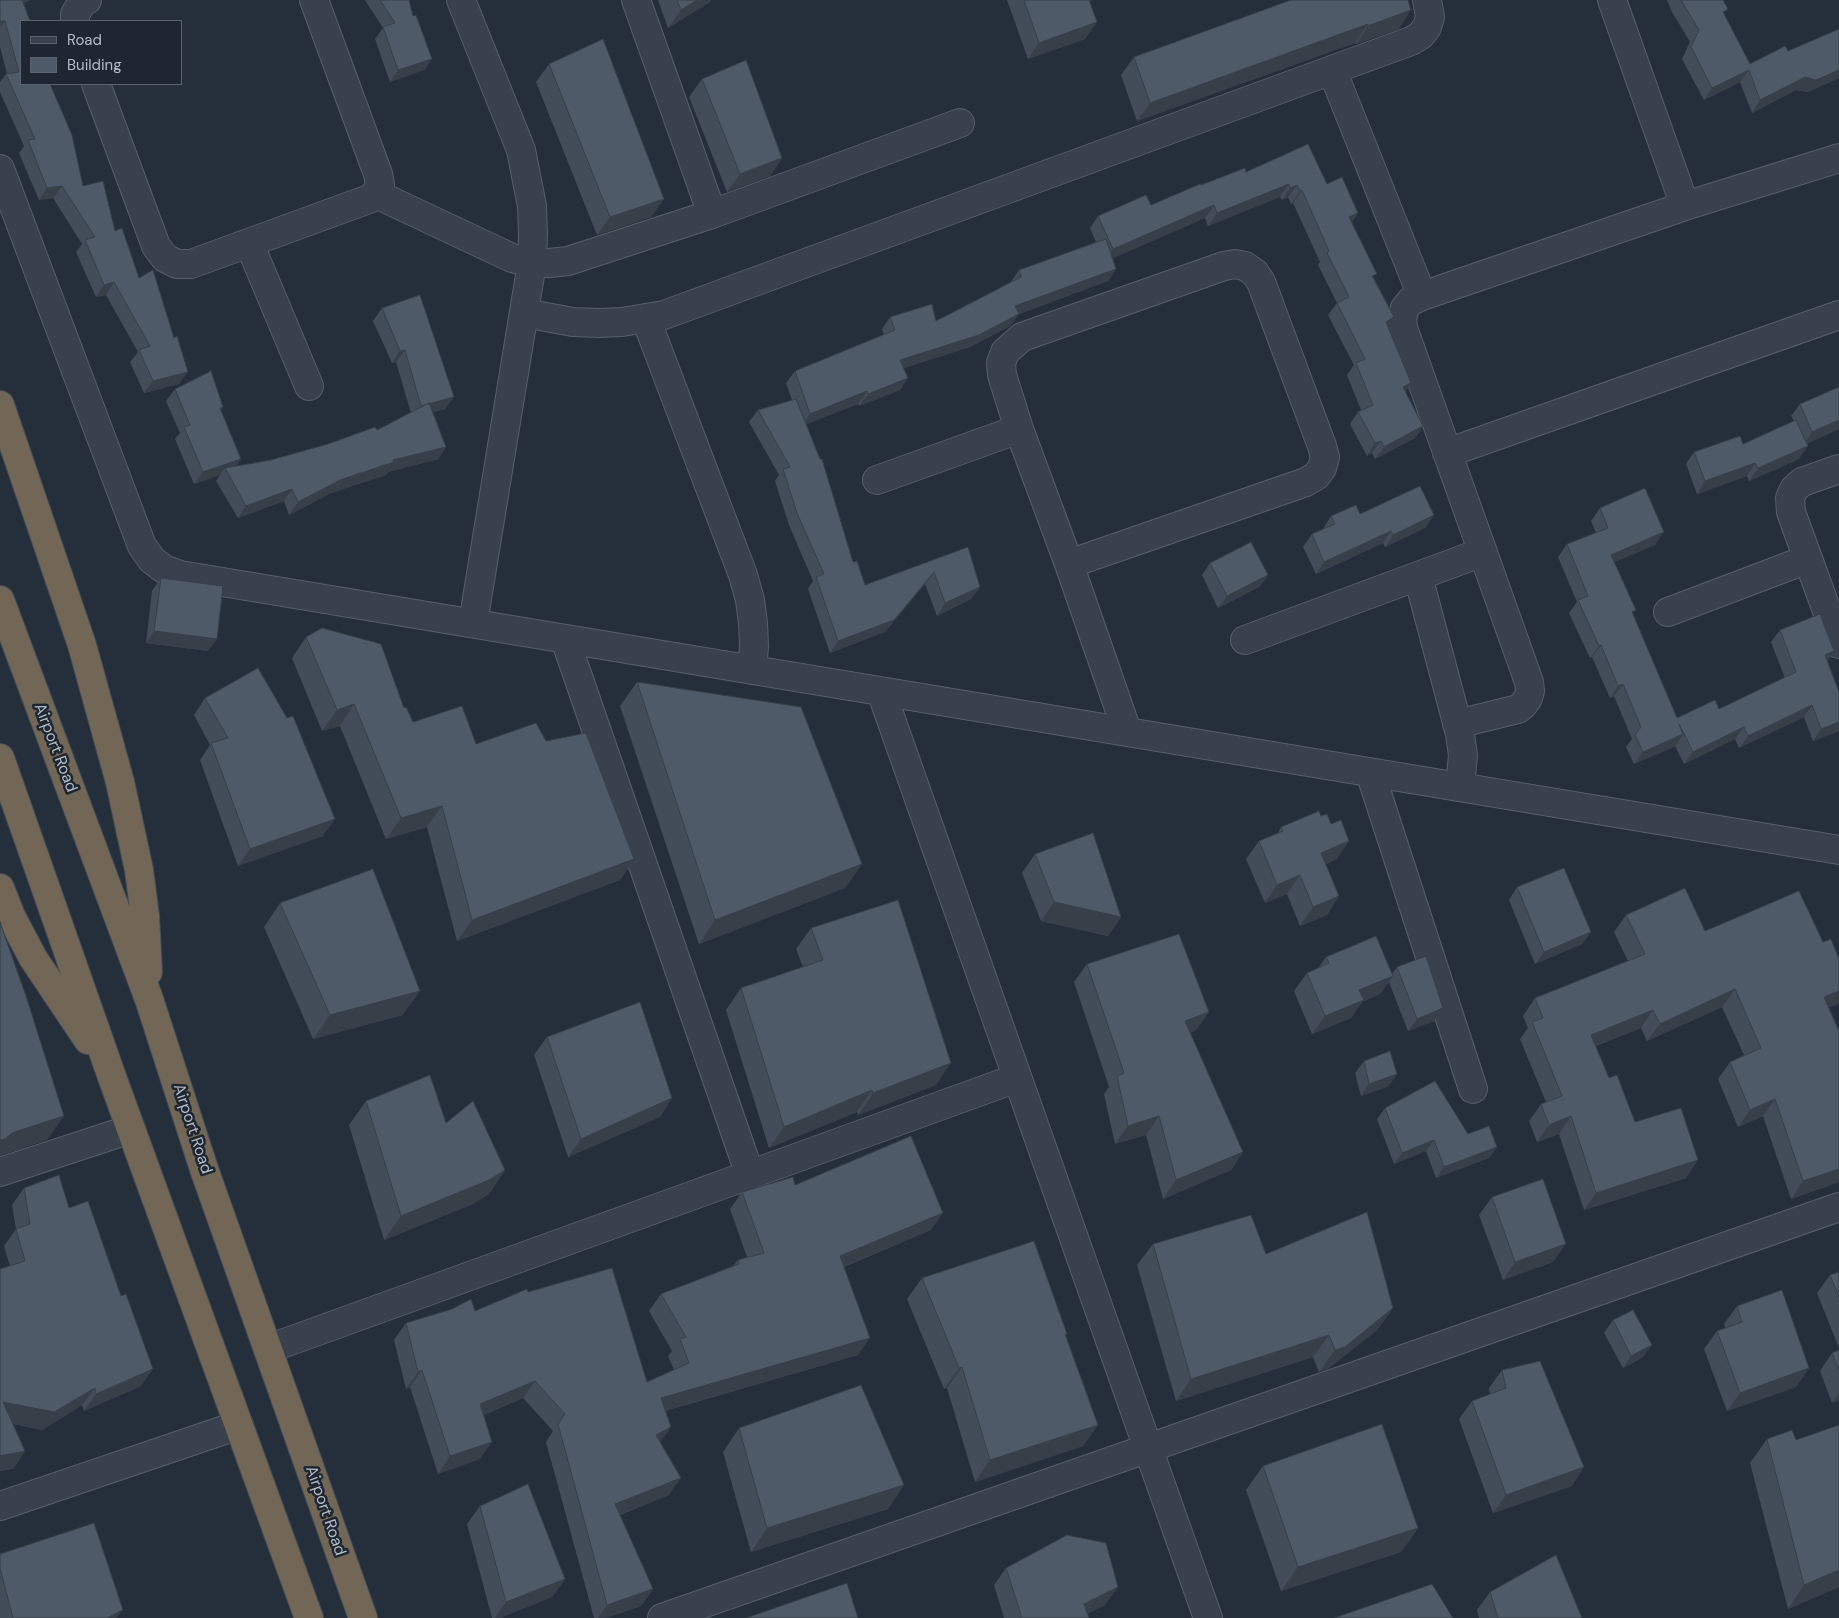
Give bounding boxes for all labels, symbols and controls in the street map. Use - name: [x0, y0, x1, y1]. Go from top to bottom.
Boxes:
- legend: [20, 20, 182, 85]
- text: Road: [67, 30, 102, 50]
- text: Building: [67, 55, 122, 75]
- street label: Airport Road: [29, 701, 81, 795]
- street label: Airport Road: [168, 1082, 216, 1176]
- street label: Airport Road: [301, 1464, 349, 1558]

